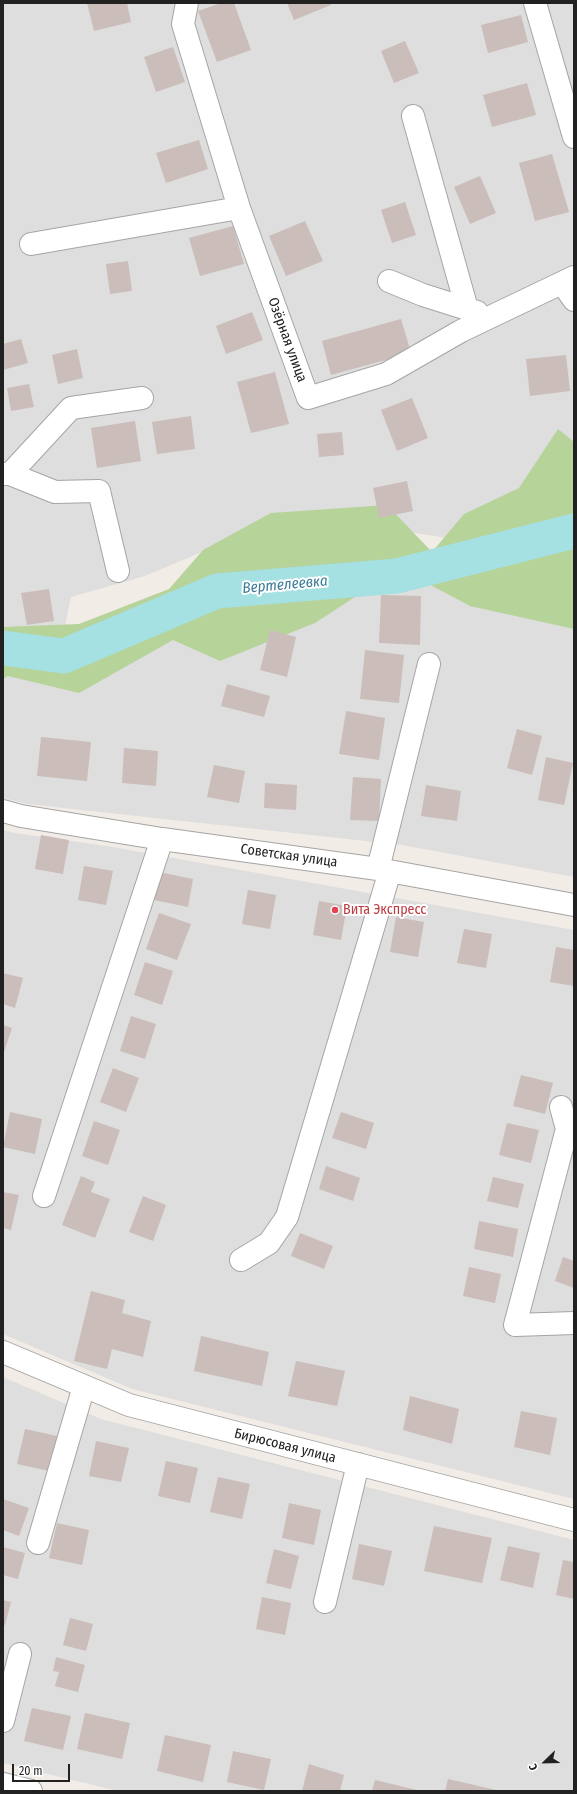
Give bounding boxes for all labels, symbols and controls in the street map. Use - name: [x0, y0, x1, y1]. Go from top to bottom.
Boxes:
- street label: Озёрная улица: [264, 295, 310, 385]
- water label: Вертелеевка: [242, 572, 328, 598]
- street label: Советская улица: [239, 841, 339, 871]
- place label: Вита Экспресс: [343, 902, 426, 918]
- marker: Вита Экспресс: [330, 905, 340, 915]
- street label: Бирюсовая улица: [232, 1425, 338, 1467]
- north arrow: [525, 1742, 565, 1782]
- scale bar: [14, 1756, 72, 1782]
- text: С: [526, 1762, 541, 1772]
- text: 20 m: [19, 1764, 43, 1778]

